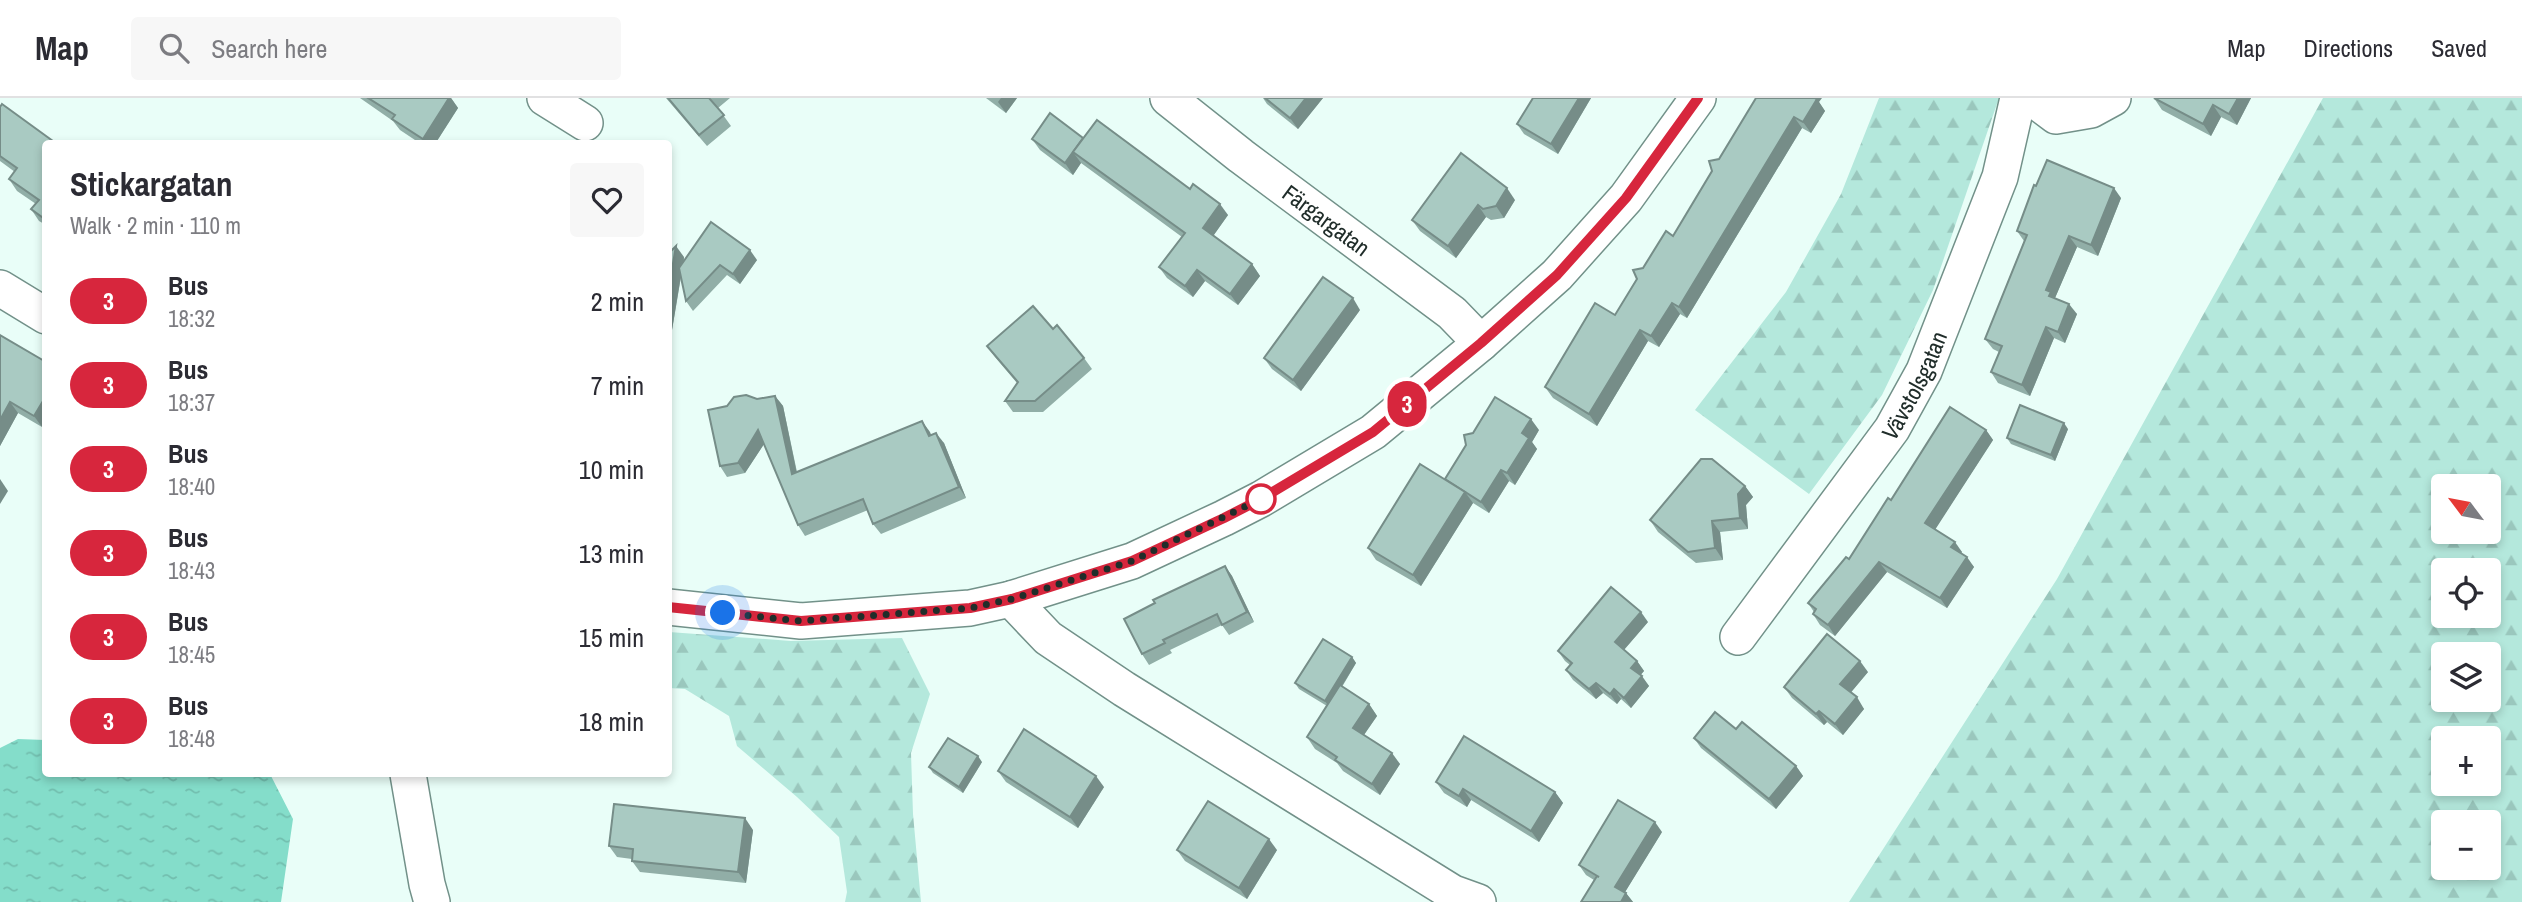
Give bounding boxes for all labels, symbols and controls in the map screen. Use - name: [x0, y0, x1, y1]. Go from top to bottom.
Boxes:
- search box: [131, 17, 621, 80]
- text: Map: [35, 26, 89, 70]
- icon: search: [155, 29, 193, 67]
- text: Search here: [211, 31, 327, 66]
- text: Map: [2227, 32, 2265, 64]
- text: Directions: [2303, 32, 2393, 64]
- text: Saved: [2431, 32, 2487, 64]
- text: Stickargatan: [70, 162, 232, 206]
- button: heart: [570, 163, 644, 237]
- street label: Färgargatan: [1277, 177, 1377, 263]
- text: Walk · 2 min · 110 m: [70, 210, 241, 241]
- text: Bus: [168, 268, 208, 303]
- text: 2 min: [591, 284, 644, 319]
- text: 3: [103, 285, 114, 317]
- text: 18:32: [168, 303, 215, 334]
- street label: Vävstolsgatan: [1874, 327, 1954, 446]
- text: Bus: [168, 352, 208, 387]
- text: 7 min: [591, 368, 644, 403]
- text: 3: [103, 369, 114, 401]
- line badge: 3: [1384, 381, 1430, 427]
- text: 18:37: [168, 387, 215, 418]
- text: 3: [1402, 388, 1412, 420]
- text: Bus: [168, 436, 208, 471]
- text: 10 min: [579, 452, 644, 487]
- text: 3: [103, 453, 114, 485]
- text: 18:40: [168, 471, 215, 502]
- north arrow: [2431, 474, 2501, 544]
- map controls: [2431, 474, 2501, 880]
- unlabelled marker: [1246, 484, 1276, 514]
- text: Bus: [168, 520, 208, 555]
- text: 13 min: [579, 536, 644, 571]
- text: 3: [103, 537, 114, 569]
- text: 18:43: [168, 555, 215, 586]
- button: locate: [2431, 558, 2501, 628]
- your location: [705, 595, 740, 630]
- text: Bus: [168, 604, 208, 639]
- text: 15 min: [579, 620, 644, 655]
- text: 3: [103, 621, 114, 653]
- text: 18:45: [168, 639, 215, 670]
- button: layers: [2431, 642, 2501, 712]
- text: Bus: [168, 688, 208, 723]
- text: 18 min: [579, 704, 644, 739]
- text: 3: [103, 705, 114, 737]
- text: 18:48: [168, 723, 215, 754]
- button: +: [2431, 726, 2501, 796]
- button: −: [2431, 810, 2501, 880]

